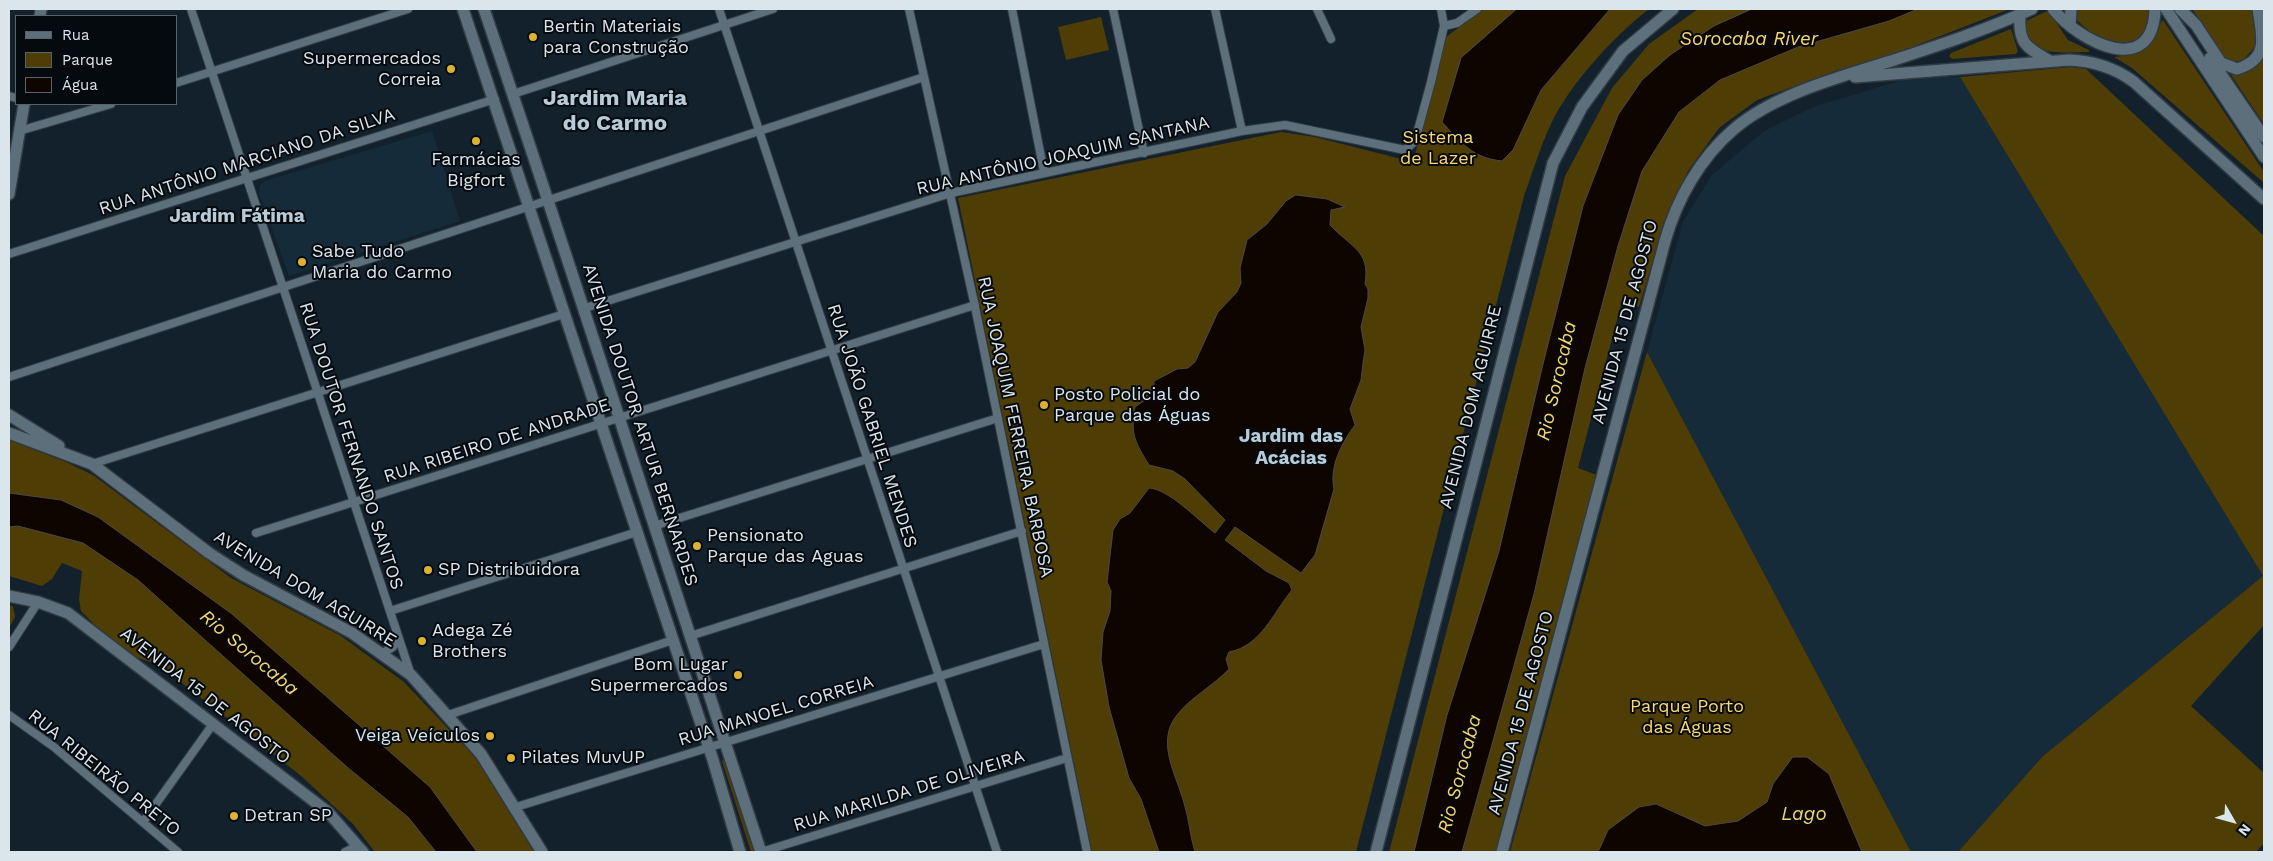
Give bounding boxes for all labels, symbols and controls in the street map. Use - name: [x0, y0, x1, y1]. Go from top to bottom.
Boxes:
- legend: [15, 15, 178, 105]
- place label: Bertin Materiais para Construção: [543, 16, 689, 58]
- text: Rua: [62, 26, 90, 44]
- water label: Sorocaba River: [1680, 28, 1818, 50]
- marker: Bertin Materiais para Construção: [527, 31, 539, 43]
- place label: Supermercados Correia: [303, 48, 441, 90]
- text: Parque: [62, 51, 113, 69]
- marker: Supermercados Correia: [445, 63, 457, 75]
- text: Água: [62, 76, 98, 94]
- district label: Jardim Maria do Carmo: [543, 86, 687, 138]
- street label: RUA ANTÔNIO MARCIANO DA SILVA: [96, 104, 398, 220]
- street label: RUA ANTÔNIO JOAQUIM SANTANA: [914, 112, 1212, 200]
- park label: Sistema de Lazer: [1400, 127, 1476, 170]
- marker: Farmácias Bigfort: [470, 135, 482, 147]
- place label: Farmácias Bigfort: [431, 149, 521, 192]
- district label: Jardim Fátima: [169, 205, 305, 227]
- street label: AVENIDA 15 DE AGOSTO: [1587, 218, 1663, 426]
- place label: Sabe Tudo Maria do Carmo: [312, 241, 452, 284]
- marker: Sabe Tudo Maria do Carmo: [296, 256, 308, 268]
- street label: AVENIDA DOUTOR ARTUR BERNARDES: [578, 261, 702, 589]
- street label: RUA JOAQUIM FERREIRA BARBOSA: [973, 275, 1057, 579]
- street label: RUA DOUTOR FERNANDO SANTOS: [294, 300, 408, 592]
- street label: RUA JOÃO GABRIEL MENDES: [822, 301, 922, 551]
- street label: AVENIDA DOM AGUIRRE: [1435, 303, 1507, 511]
- water label: Rio Sorocaba: [1532, 319, 1582, 443]
- place label: Posto Policial do Parque das Águas: [1054, 384, 1210, 426]
- street label: RUA RIBEIRO DE ANDRADE: [381, 394, 613, 488]
- marker: Posto Policial do Parque das Águas: [1038, 399, 1050, 411]
- district label: Jardim das Acácias: [1239, 425, 1343, 469]
- place label: Pensionato Parque das Aguas: [707, 525, 863, 568]
- street label: AVENIDA DOM AGUIRRE: [210, 526, 400, 652]
- marker: Pensionato Parque das Aguas: [691, 540, 703, 552]
- place label: SP Distribuidora: [438, 559, 580, 581]
- marker: SP Distribuidora: [422, 564, 434, 576]
- water label: Rio Sorocaba: [195, 605, 303, 701]
- street label: AVENIDA 15 DE AGOSTO: [1483, 609, 1559, 817]
- place label: Adega Zé Brothers: [432, 620, 513, 662]
- street label: AVENIDA 15 DE AGOSTO: [116, 623, 294, 769]
- marker: Adega Zé Brothers: [416, 635, 428, 647]
- place label: Bom Lugar Supermercados: [590, 654, 728, 696]
- marker: Bom Lugar Supermercados: [732, 669, 744, 681]
- street label: RUA MANOEL CORREIA: [676, 671, 876, 751]
- park label: Parque Porto das Águas: [1630, 696, 1744, 739]
- street label: RUA RIBEIRÃO PRETO: [24, 705, 184, 841]
- water label: Rio Sorocaba: [1433, 712, 1487, 836]
- place label: Veiga Veículos: [355, 725, 480, 747]
- marker: Veiga Veículos: [484, 730, 496, 742]
- street label: RUA MARILDA DE OLIVEIRA: [791, 745, 1027, 837]
- place label: Pilates MuvUP: [521, 747, 645, 769]
- marker: Pilates MuvUP: [505, 752, 517, 764]
- north arrow: [2208, 796, 2258, 846]
- water label: Lago: [1781, 803, 1827, 825]
- place label: Detran SP: [244, 805, 332, 827]
- marker: Detran SP: [228, 810, 240, 822]
- text: N: [2235, 821, 2254, 839]

